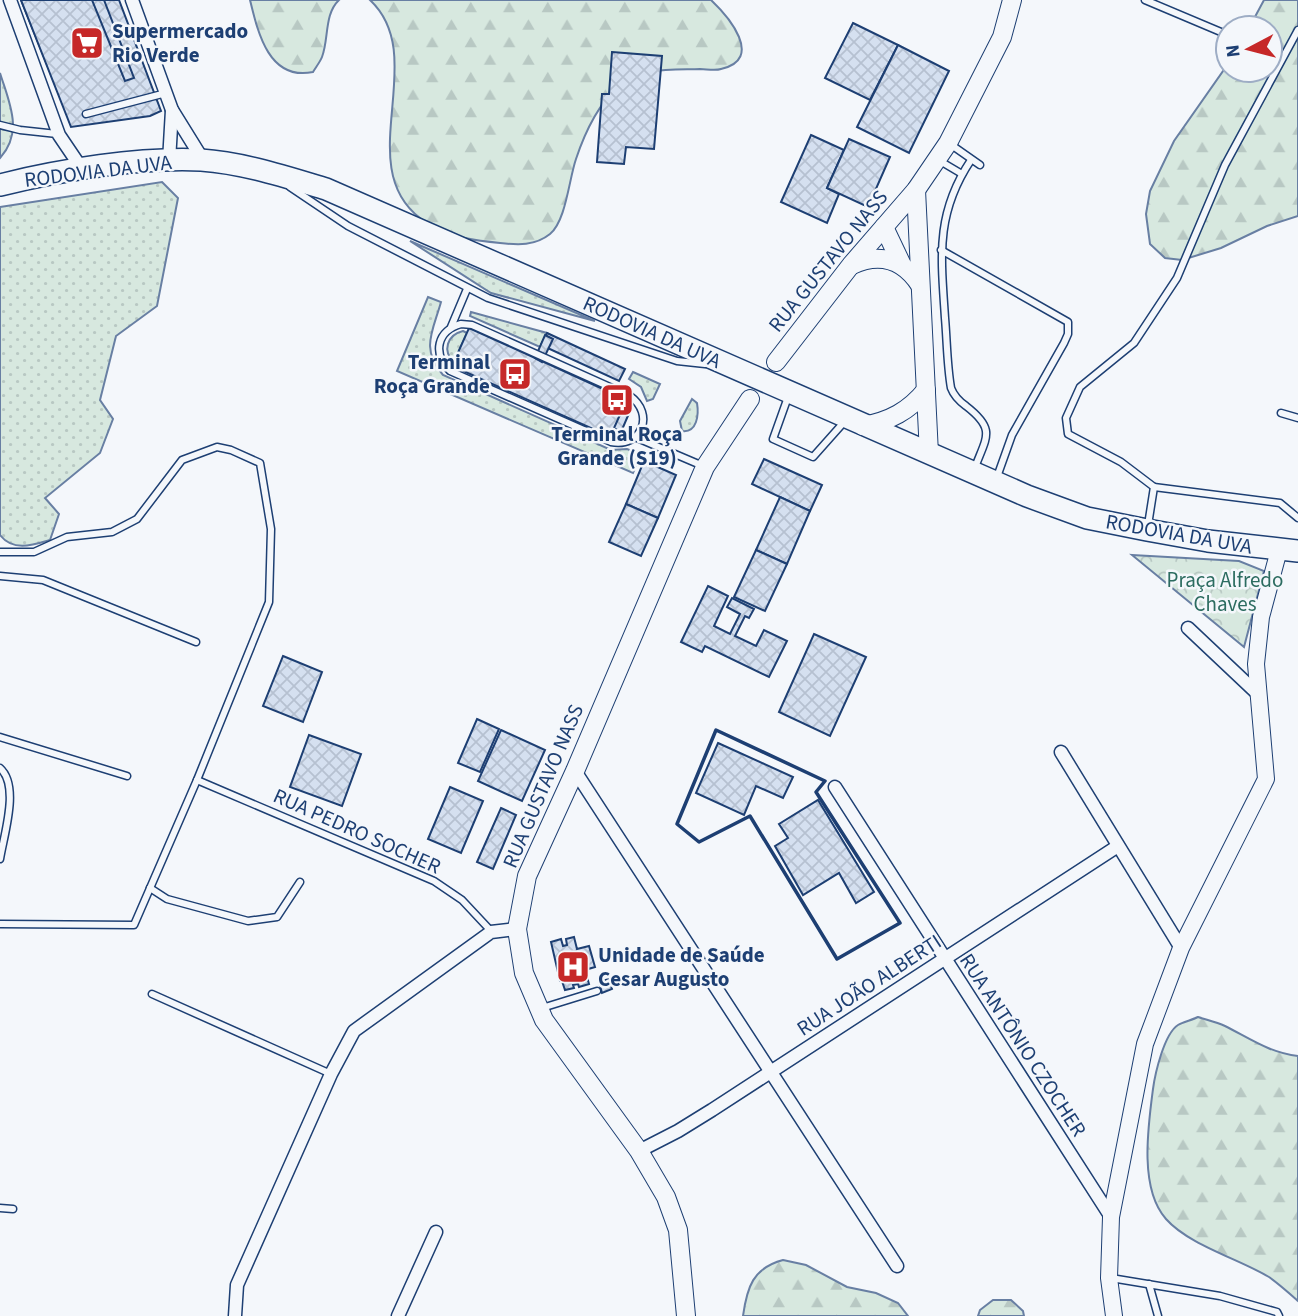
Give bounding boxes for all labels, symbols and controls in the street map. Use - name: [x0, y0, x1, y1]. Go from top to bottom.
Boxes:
- north arrow: [1214, 14, 1284, 84]
- place label: Supermercado Rio Verde: [112, 16, 248, 70]
- supermarket icon: Supermercado Rio Verde: [68, 24, 106, 62]
- text: N: [1219, 43, 1248, 59]
- street label: RODOVIA DA UVA: [23, 147, 174, 195]
- street label: RUA GUSTAVO NASS: [761, 183, 895, 339]
- street label: RODOVIA DA UVA: [578, 288, 726, 376]
- place label: Terminal Roça Grande: [374, 347, 490, 401]
- bus stop icon: Terminal Roça Grande: [496, 355, 534, 393]
- bus stop icon: Terminal Roça Grande (S19): [598, 381, 636, 419]
- place label: Terminal Roça Grande (S19): [551, 419, 683, 473]
- street label: RODOVIA DA UVA: [1103, 506, 1255, 562]
- park label: Praça Alfredo Chaves: [1167, 565, 1283, 619]
- street label: RUA GUSTAVO NASS: [495, 699, 591, 873]
- street label: RUA PEDRO SOCHER: [268, 781, 446, 881]
- street label: RUA JOÃO ALBERTI: [791, 927, 947, 1043]
- place label: Unidade de Saúde Cesar Augusto: [598, 940, 765, 994]
- street label: RUA ANTÔNIO CZOCHER: [952, 947, 1094, 1143]
- hospital icon: Unidade de Saúde Cesar Augusto: [554, 948, 592, 986]

